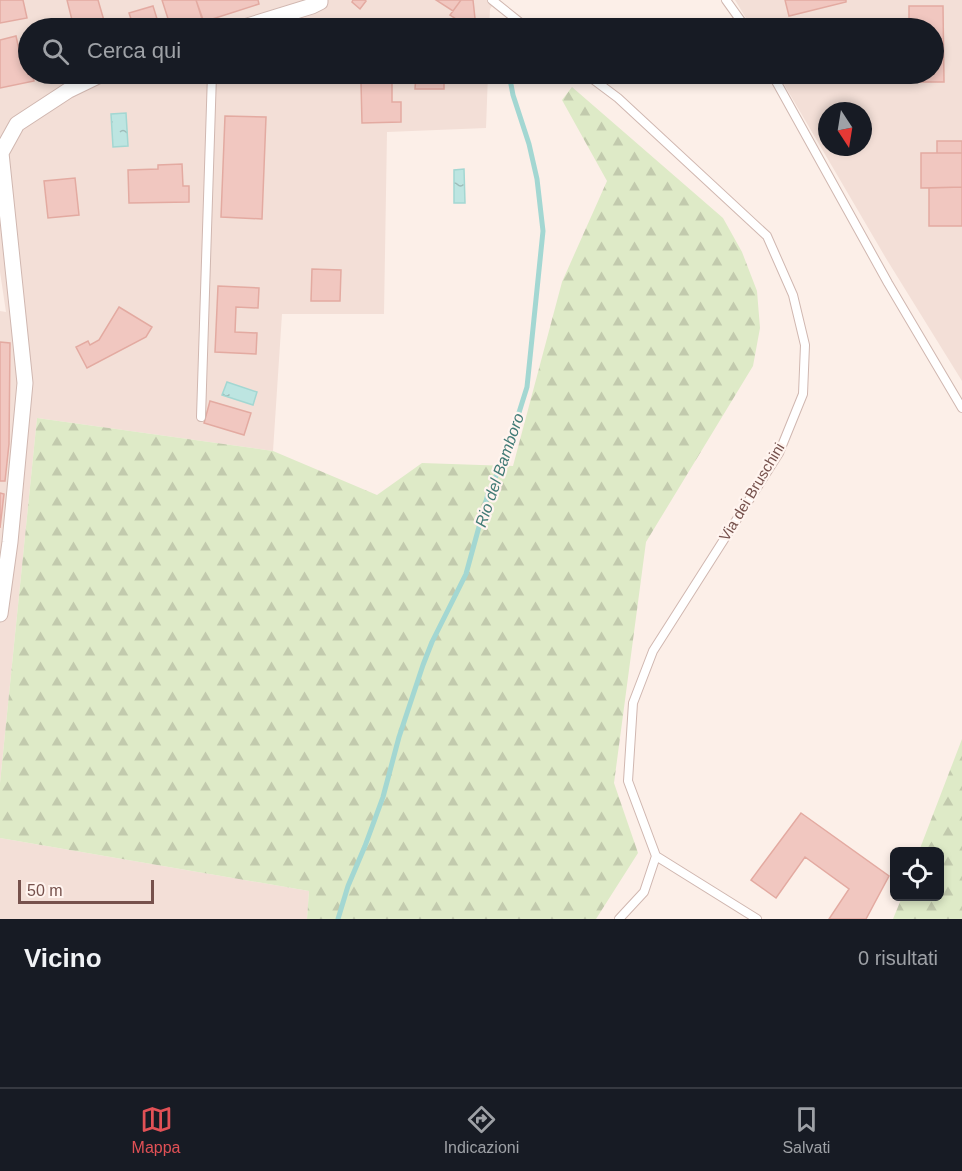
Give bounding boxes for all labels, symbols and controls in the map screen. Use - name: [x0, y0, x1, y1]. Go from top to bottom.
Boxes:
- search box: [18, 18, 944, 84]
- icon: search: [39, 35, 72, 68]
- text: Cerca qui: [87, 38, 181, 63]
- north arrow: [818, 102, 872, 156]
- water label: Rio del Bamboro: [472, 411, 527, 529]
- street label: Via dei Bruschini: [716, 440, 788, 544]
- map controls: [890, 847, 944, 901]
- button: locate: [890, 847, 944, 901]
- scale bar: [18, 877, 154, 904]
- text: 50 m: [27, 882, 63, 899]
- text: Vicino: [24, 943, 102, 973]
- text: 0 risultati: [858, 947, 938, 969]
- tab: Mappa: [132, 1103, 180, 1157]
- tab: Indicazioni: [444, 1103, 519, 1157]
- tab: Salvati: [782, 1103, 830, 1157]

